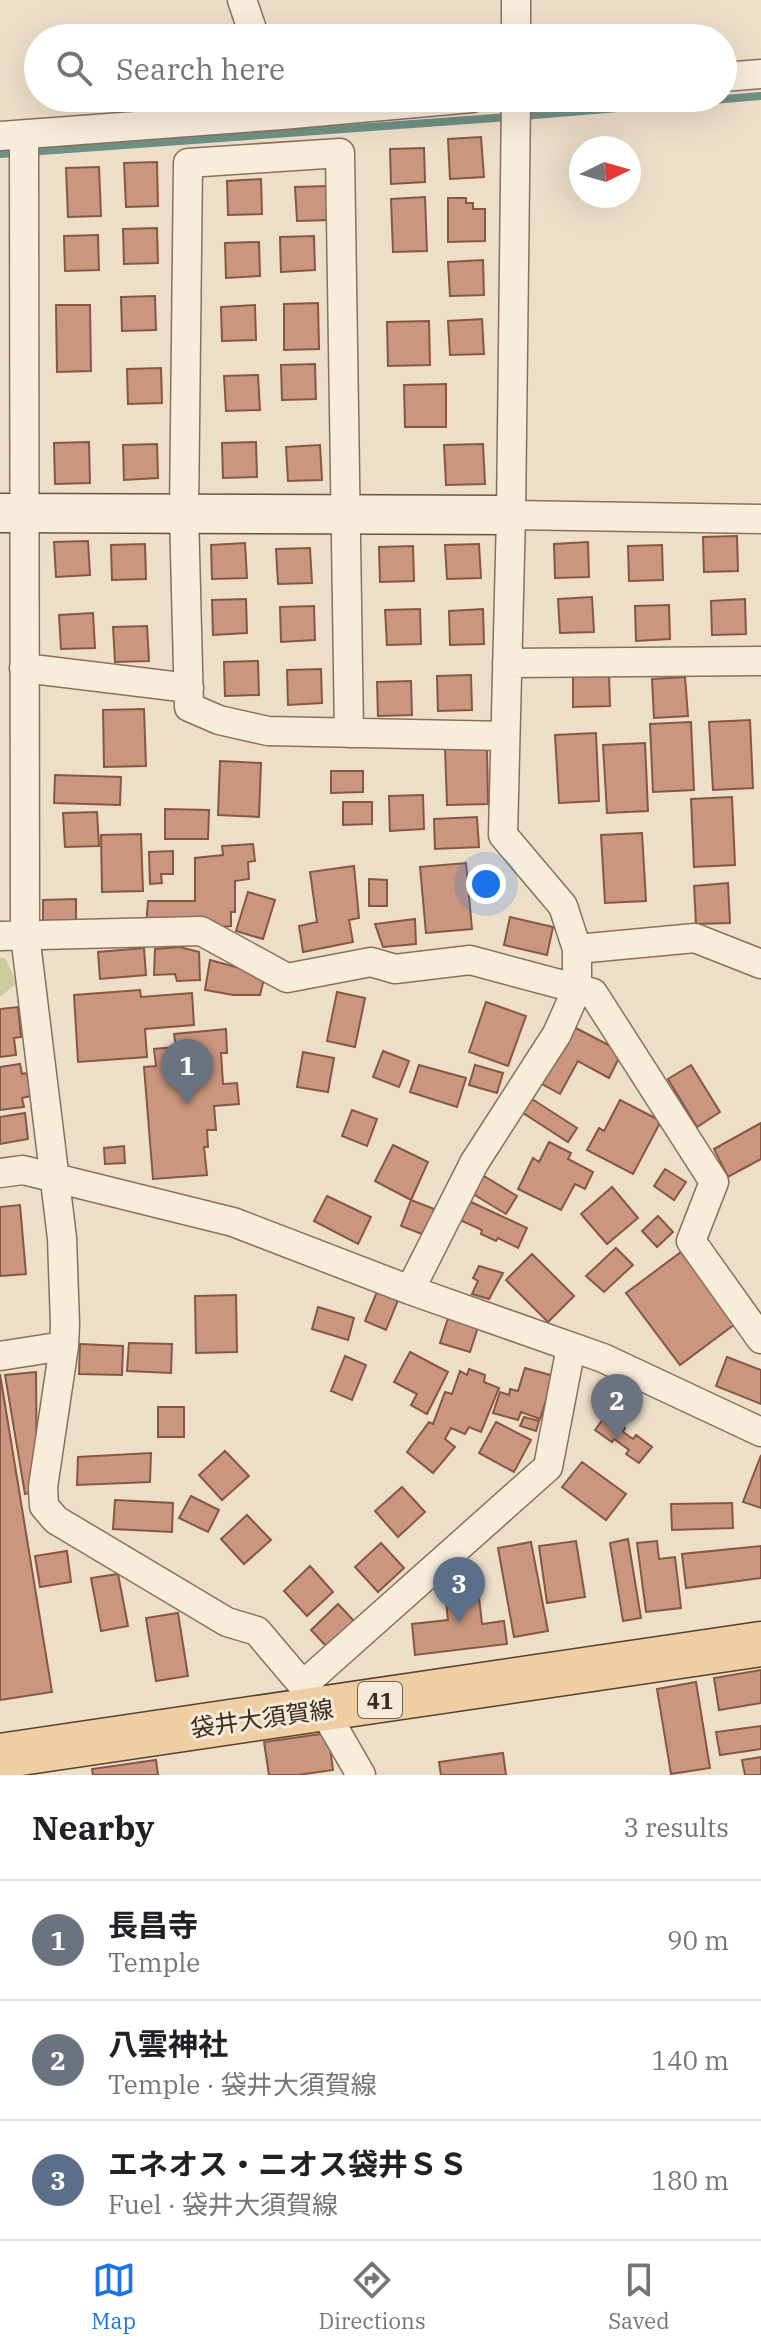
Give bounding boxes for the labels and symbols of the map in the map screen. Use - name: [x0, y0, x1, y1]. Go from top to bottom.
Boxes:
- north arrow: [569, 136, 641, 208]
- your location: [466, 864, 506, 904]
- pin: 1: [161, 1039, 213, 1105]
- pin: 2: [591, 1374, 643, 1440]
- pin: 3: [433, 1557, 485, 1623]
- road number: 41: [358, 1682, 402, 1718]
- street label: 袋井大須賀線: [188, 1692, 336, 1744]

